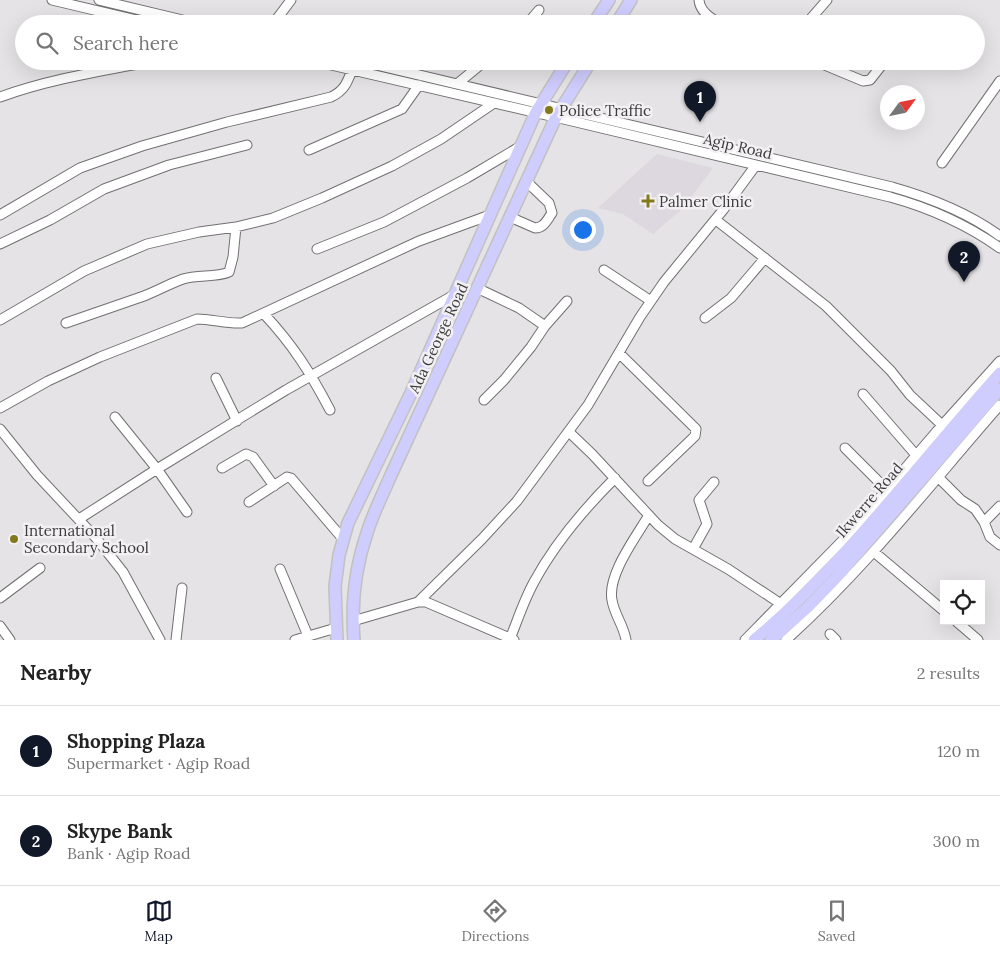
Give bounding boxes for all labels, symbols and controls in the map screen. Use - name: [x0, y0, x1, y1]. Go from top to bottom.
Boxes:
- search box: [15, 15, 985, 70]
- icon: search: [33, 29, 61, 57]
- text: Search here: [73, 31, 179, 55]
- pin: 1: [684, 81, 716, 122]
- north arrow: [880, 85, 925, 130]
- place label: Police Traffic: [559, 101, 651, 120]
- marker: Police Traffic: [543, 104, 555, 116]
- street label: Agip Road: [701, 129, 774, 163]
- place label: Palmer Clinic: [659, 192, 752, 211]
- marker: Palmer Clinic: [641, 194, 655, 208]
- your location: [570, 217, 596, 243]
- pin: 2: [948, 241, 980, 282]
- street label: Ada George Road: [404, 280, 472, 397]
- street label: Ikwerre Road: [831, 459, 907, 541]
- place label: International Secondary School: [24, 521, 149, 557]
- marker: International Secondary School: [8, 533, 20, 545]
- map controls: [940, 580, 985, 625]
- button: locate: [940, 580, 985, 625]
- text: Nearby: [20, 659, 91, 686]
- text: 2 results: [917, 663, 980, 683]
- text: Shopping Plaza: [67, 729, 205, 753]
- text: 1: [33, 741, 39, 761]
- text: 120 m: [937, 741, 980, 761]
- text: Supermarket · Agip Road: [67, 753, 250, 773]
- text: Skype Bank: [67, 819, 173, 843]
- text: 2: [32, 831, 40, 851]
- text: 300 m: [933, 831, 980, 851]
- text: Bank · Agip Road: [67, 843, 191, 863]
- tab: Map: [144, 897, 173, 945]
- tab: Directions: [461, 897, 529, 945]
- tab: Saved: [818, 897, 856, 945]

